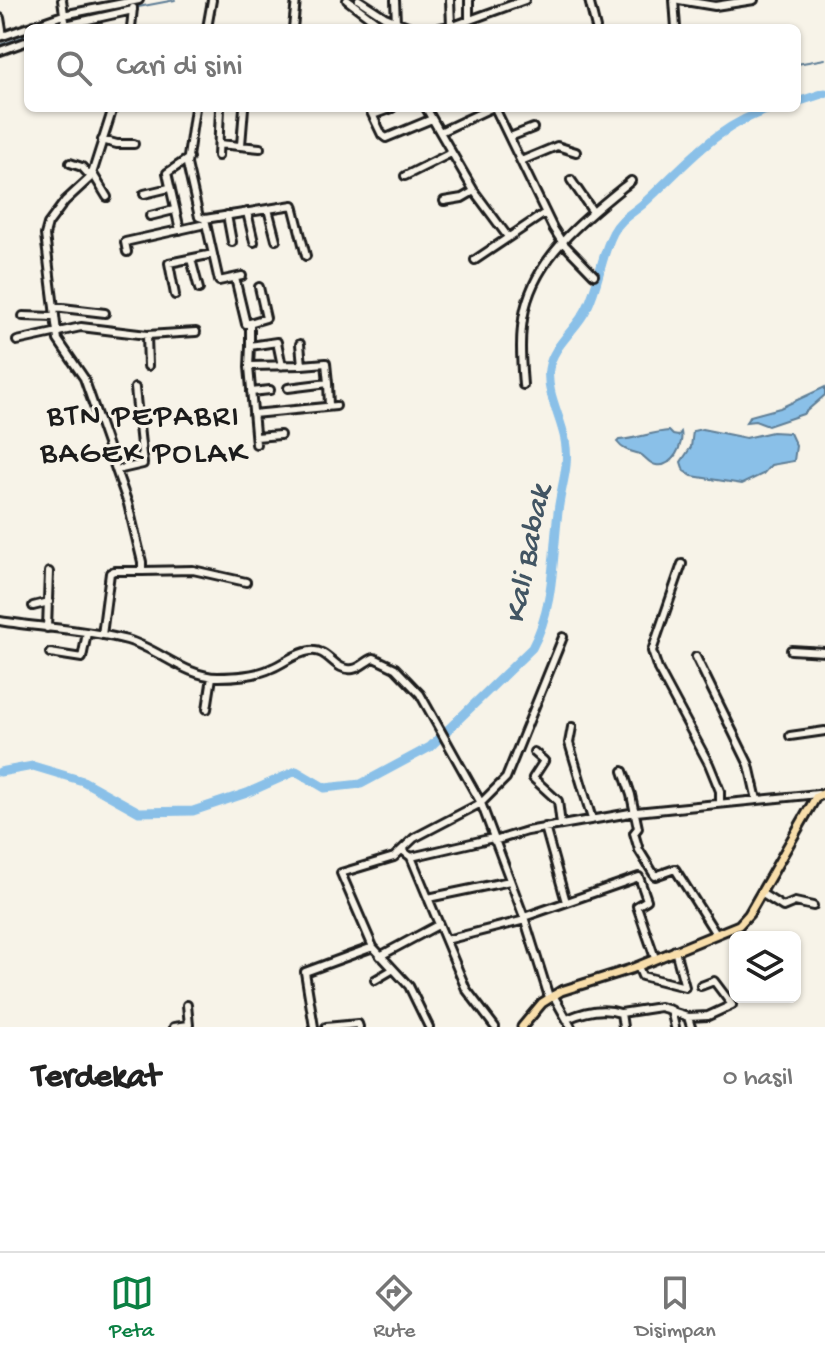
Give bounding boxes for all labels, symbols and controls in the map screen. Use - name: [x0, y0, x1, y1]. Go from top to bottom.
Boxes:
- search box: [24, 24, 801, 112]
- icon: search: [52, 46, 96, 90]
- text: Cari di sini: [116, 51, 243, 86]
- district label: BTN PEPABRI BAGEK POLAK: [39, 399, 249, 474]
- water label: Kali Babak: [498, 480, 562, 627]
- map controls: [729, 931, 801, 1003]
- button: layers: [729, 931, 801, 1003]
- text: Terdekat: [32, 1059, 160, 1099]
- text: 0 hasil: [723, 1064, 793, 1095]
- tab: Peta: [109, 1271, 154, 1345]
- tab: Rute: [372, 1271, 416, 1345]
- tab: Disimpan: [635, 1271, 716, 1345]

